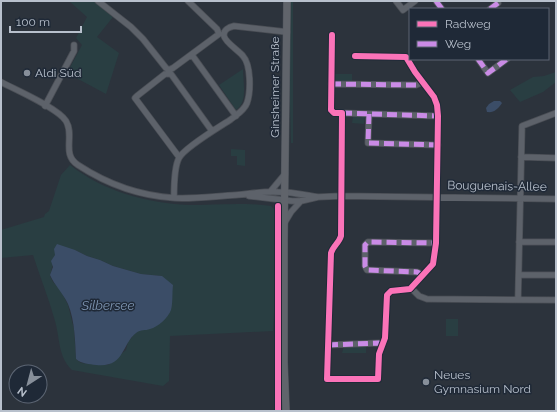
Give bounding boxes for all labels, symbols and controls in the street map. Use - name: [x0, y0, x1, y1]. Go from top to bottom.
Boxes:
- scale bar: [10, 8, 81, 34]
- legend: [409, 8, 549, 60]
- text: 100 m: [16, 15, 50, 29]
- text: Radweg: [445, 17, 491, 31]
- street label: Ginsheimer Straße: [268, 36, 282, 138]
- text: Weg: [445, 37, 471, 51]
- place label: Aldi Süd: [35, 66, 81, 80]
- marker: Aldi Süd: [22, 68, 32, 78]
- street label: Bouguenais-Allee: [447, 178, 547, 194]
- water label: Silbersee: [81, 298, 134, 313]
- north arrow: [8, 364, 48, 404]
- place label: Neues Gymnasium Nord: [434, 368, 531, 396]
- marker: Neues Gymnasium Nord: [421, 377, 431, 387]
- text: N: [15, 384, 30, 399]

